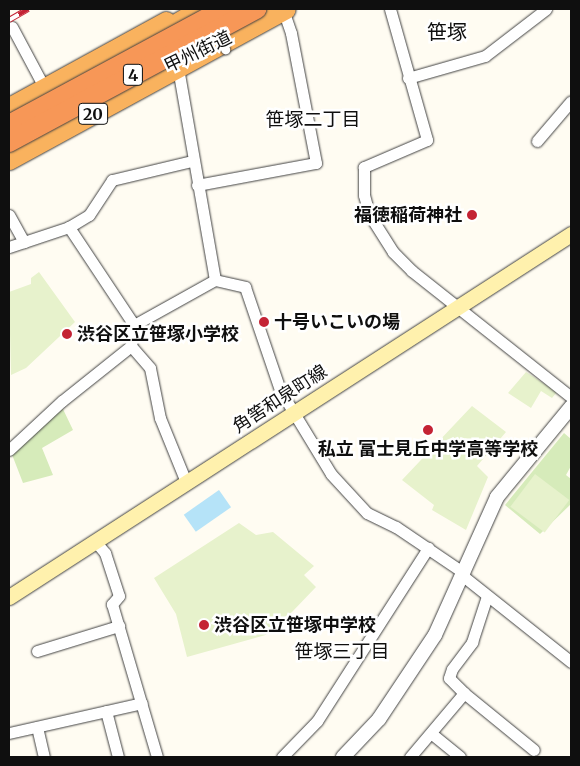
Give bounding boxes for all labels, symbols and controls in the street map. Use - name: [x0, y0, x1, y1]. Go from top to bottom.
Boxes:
- district label: 笹塚: [427, 19, 467, 43]
- street label: 甲州街道: [161, 27, 235, 77]
- road number: 4: [122, 62, 144, 88]
- road number: 20: [78, 100, 108, 128]
- district label: 笹塚二丁目: [266, 109, 360, 131]
- place label: 福徳稲荷神社: [354, 204, 462, 226]
- marker: 福徳稲荷神社: [466, 209, 478, 221]
- place label: 十号いこいの場: [274, 311, 400, 333]
- marker: 十号いこいの場: [258, 316, 270, 328]
- place label: 渋谷区立笹塚小学校: [77, 323, 239, 345]
- marker: 渋谷区立笹塚小学校: [61, 328, 73, 340]
- street label: 角筈和泉町線: [229, 361, 331, 437]
- marker: 私立 富士見丘中学高等学校: [422, 424, 434, 436]
- place label: 私立 富士見丘中学高等学校: [318, 438, 538, 460]
- place label: 渋谷区立笹塚中学校: [214, 614, 376, 636]
- marker: 渋谷区立笹塚中学校: [198, 619, 210, 631]
- district label: 笹塚三丁目: [295, 641, 389, 663]

